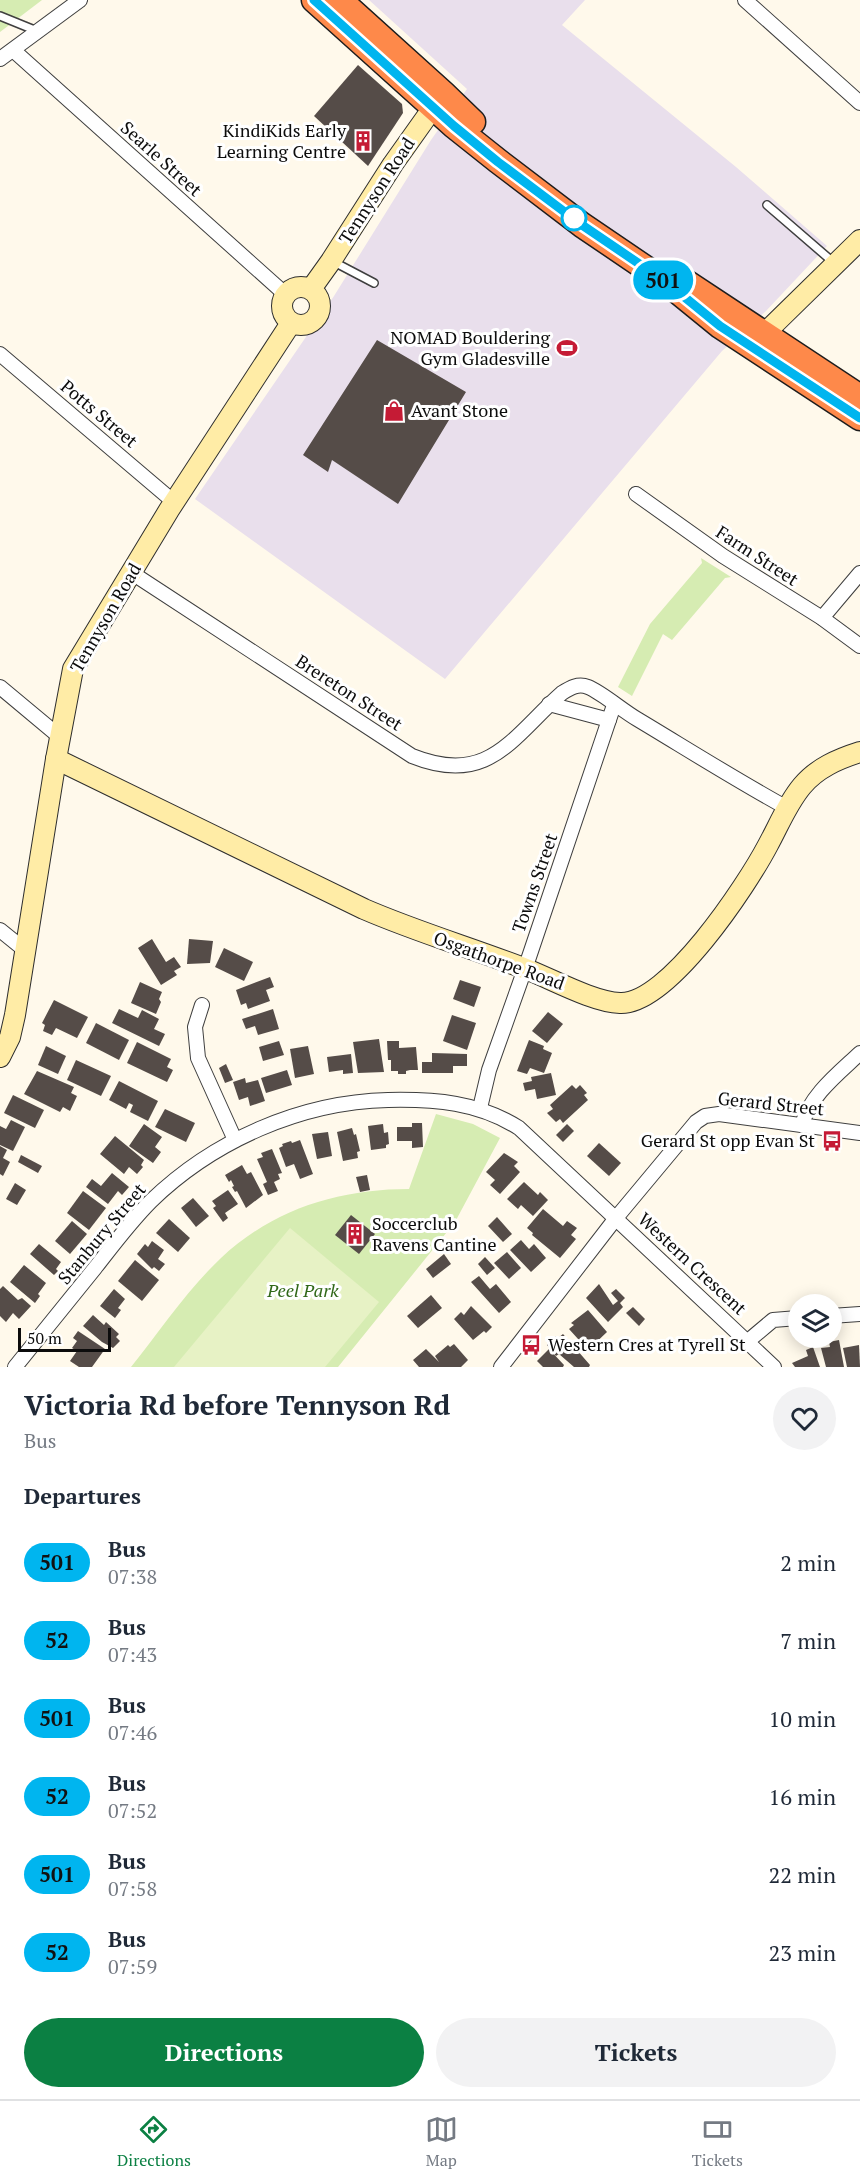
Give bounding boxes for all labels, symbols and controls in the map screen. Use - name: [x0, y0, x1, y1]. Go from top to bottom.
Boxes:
- street label: Searle Street: [116, 115, 208, 201]
- place label: KindiKids Early Learning Centre: [217, 118, 347, 163]
- building icon: KindiKids Early Learning Centre: [351, 129, 375, 153]
- street label: Tennyson Road: [333, 133, 420, 248]
- unlabelled marker: [561, 205, 587, 231]
- line badge: 501: [628, 260, 698, 300]
- text: 501: [645, 266, 681, 294]
- place label: NOMAD Bouldering Gym Gladesville: [390, 325, 551, 370]
- sports icon: NOMAD Bouldering Gym Gladesville: [555, 336, 579, 360]
- street label: Potts Street: [56, 374, 143, 453]
- place label: Avant Stone: [411, 398, 508, 422]
- shop icon: Avant Stone: [382, 399, 406, 423]
- street label: Farm Street: [712, 520, 804, 591]
- street label: Tennyson Road: [64, 558, 146, 677]
- street label: Brereton Street: [292, 649, 408, 736]
- street label: Towns Street: [506, 829, 562, 936]
- street label: Osgathorpe Road: [431, 925, 568, 995]
- street label: Gerard Street: [717, 1085, 826, 1121]
- place label: Gerard St opp Evan St: [641, 1128, 815, 1152]
- bus stop icon: Gerard St opp Evan St: [820, 1129, 844, 1153]
- street label: Stanbury Street: [52, 1178, 151, 1289]
- street label: Western Crescent: [633, 1207, 752, 1320]
- place label: Soccerclub Ravens Cantine: [372, 1211, 497, 1256]
- building icon: Soccerclub Ravens Cantine: [343, 1222, 367, 1246]
- park label: Peel Park: [266, 1278, 339, 1302]
- map controls: [788, 1294, 842, 1348]
- button: layers: [788, 1294, 842, 1348]
- scale bar: [18, 1325, 111, 1352]
- text: 50 m: [27, 1327, 62, 1349]
- place label: Western Cres at Tyrell St: [548, 1332, 746, 1356]
- bus stop icon: Western Cres at Tyrell St: [519, 1333, 543, 1357]
- text: Victoria Rd before Tennyson Rd: [24, 1386, 450, 1423]
- button: heart: [773, 1387, 836, 1450]
- text: Bus: [24, 1427, 56, 1454]
- text: Departures: [24, 1481, 141, 1510]
- text: Bus: [108, 1534, 146, 1563]
- text: 501: [39, 1548, 75, 1576]
- text: 2 min: [780, 1548, 836, 1577]
- text: 07:38: [108, 1563, 157, 1590]
- text: Bus: [108, 1612, 146, 1641]
- text: 52: [45, 1626, 69, 1654]
- text: 7 min: [780, 1626, 836, 1655]
- text: 07:43: [108, 1641, 157, 1668]
- text: Bus: [108, 1690, 146, 1719]
- text: 501: [39, 1704, 75, 1732]
- text: 10 min: [769, 1704, 836, 1733]
- text: 07:46: [108, 1719, 157, 1746]
- text: Bus: [108, 1768, 146, 1797]
- text: 52: [45, 1782, 69, 1810]
- text: 16 min: [769, 1782, 836, 1811]
- text: 07:52: [108, 1797, 157, 1824]
- text: Bus: [108, 1846, 146, 1875]
- text: 501: [39, 1860, 75, 1888]
- text: 22 min: [769, 1860, 836, 1889]
- text: 07:58: [108, 1875, 157, 1902]
- text: Bus: [108, 1924, 146, 1953]
- text: 52: [45, 1938, 69, 1966]
- text: 23 min: [769, 1938, 836, 1967]
- text: 07:59: [108, 1953, 157, 1980]
- button: Directions: [24, 2018, 424, 2087]
- button: Tickets: [436, 2018, 836, 2087]
- tab: Directions: [117, 2113, 191, 2171]
- tab: Map: [425, 2113, 458, 2171]
- tab: Tickets: [692, 2113, 743, 2171]

